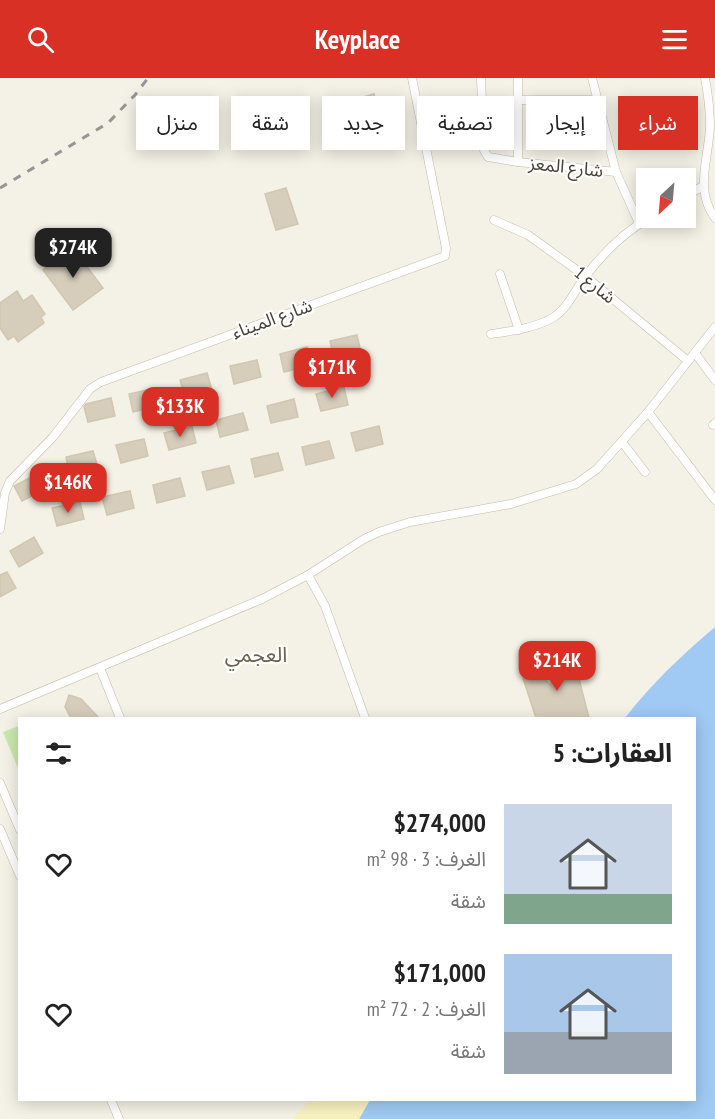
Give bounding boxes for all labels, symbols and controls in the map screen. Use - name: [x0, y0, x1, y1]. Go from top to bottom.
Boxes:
- text: Keyplace: [315, 22, 400, 56]
- icon: search: [24, 23, 57, 56]
- icon: menu: [658, 23, 691, 56]
- chip: منزل: [136, 96, 219, 150]
- chip: شقة: [231, 96, 310, 150]
- chip: جديد: [322, 96, 405, 150]
- chip: تصفية: [417, 96, 514, 150]
- chip: إيجار: [526, 96, 606, 150]
- chip: شراء: [618, 96, 698, 150]
- street label: شارع المعز: [526, 151, 604, 185]
- north arrow: [636, 168, 696, 228]
- map controls: [636, 168, 696, 228]
- pin: $274K: [31, 228, 115, 279]
- text: $274K: [49, 234, 97, 260]
- street label: شارع 1: [568, 261, 621, 311]
- street label: شارع الميناء: [229, 293, 316, 346]
- pin: $171K: [290, 348, 374, 399]
- text: $171K: [308, 354, 356, 380]
- pin: $133K: [138, 387, 222, 438]
- text: $133K: [156, 393, 204, 419]
- pin: $146K: [26, 463, 110, 514]
- text: $146K: [44, 469, 92, 495]
- district label: العجمي: [225, 641, 287, 671]
- pin: $214K: [515, 641, 599, 692]
- text: $214K: [533, 647, 581, 673]
- text: العقارات: 5: [553, 736, 672, 769]
- icon: filters: [42, 737, 75, 770]
- text: $274,000: [393, 806, 486, 839]
- icon: home: [552, 828, 624, 900]
- text: الغرف: 3 · 98 m²: [367, 846, 486, 872]
- icon: heart: [42, 848, 75, 881]
- text: شقة: [451, 888, 486, 914]
- text: $171,000: [393, 956, 486, 989]
- icon: home: [552, 978, 624, 1050]
- text: الغرف: 2 · 72 m²: [367, 996, 486, 1022]
- icon: heart: [42, 998, 75, 1031]
- text: شقة: [451, 1038, 486, 1064]

